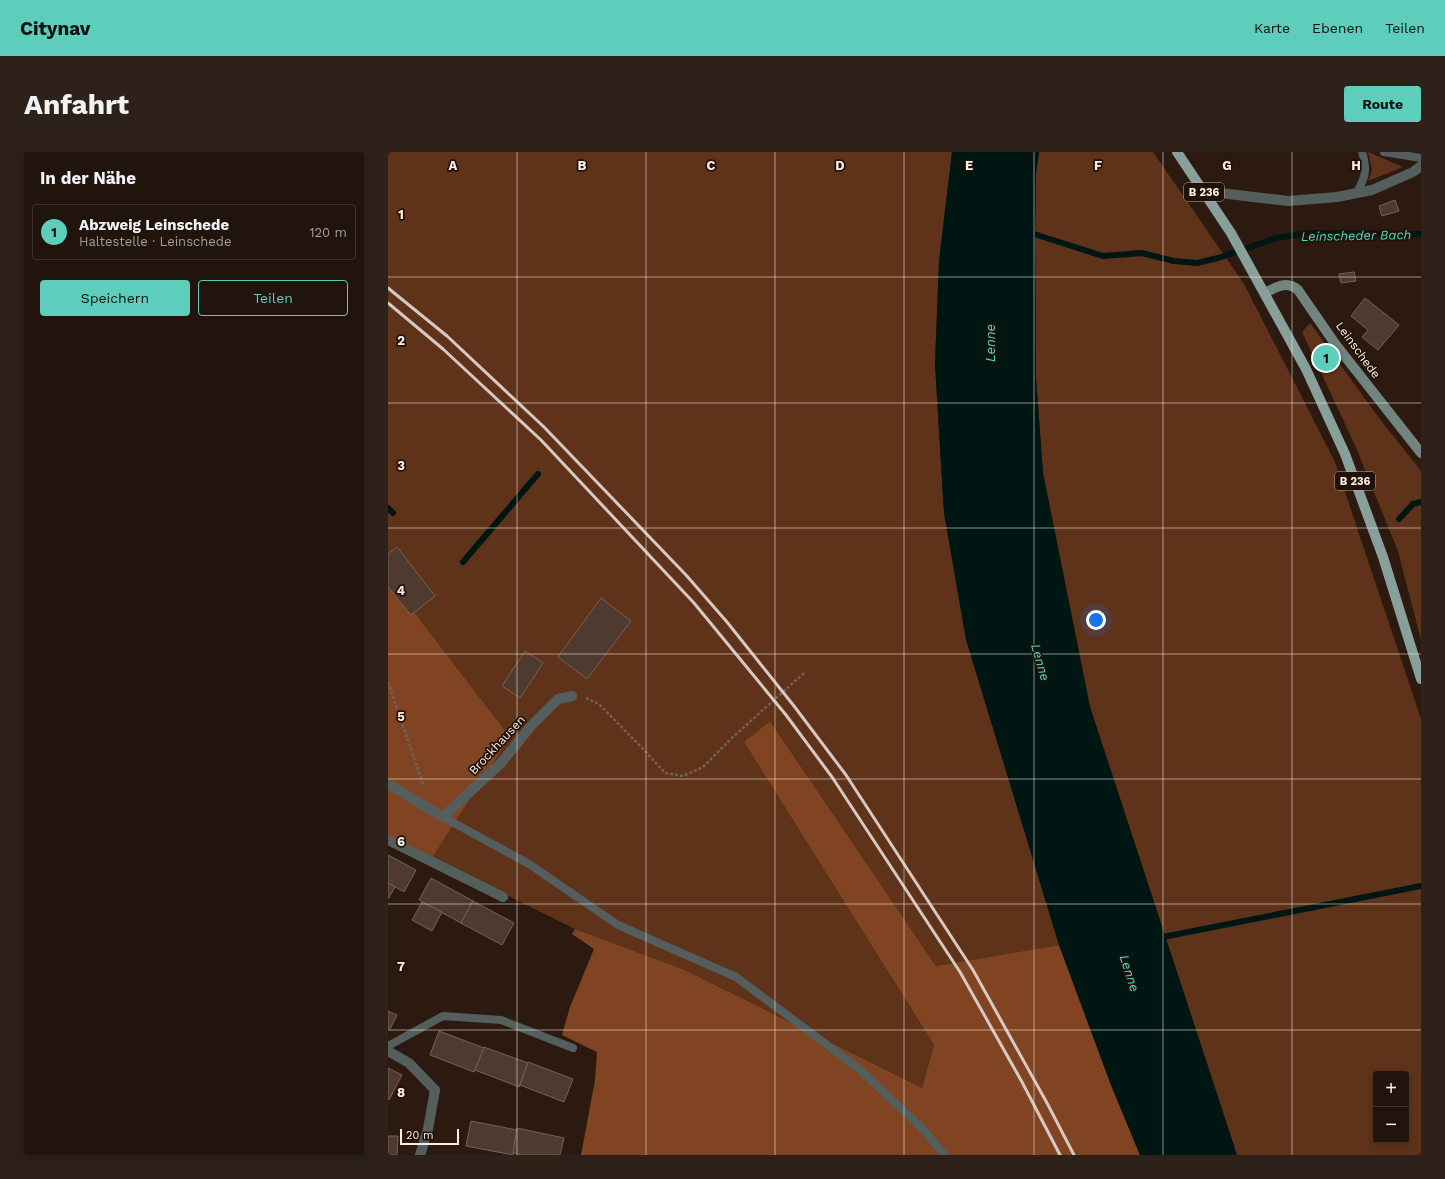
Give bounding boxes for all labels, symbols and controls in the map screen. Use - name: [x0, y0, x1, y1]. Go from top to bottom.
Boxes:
- text: Citynav: [20, 17, 91, 40]
- text: Karte: [1254, 20, 1290, 36]
- text: Ebenen: [1312, 20, 1363, 36]
- text: Teilen: [1385, 20, 1425, 36]
- button: Route: [1344, 86, 1421, 122]
- text: Anfahrt: [24, 88, 129, 121]
- text: A: [449, 158, 458, 173]
- text: B: [578, 158, 587, 173]
- text: C: [707, 158, 716, 173]
- text: D: [835, 158, 845, 173]
- text: E: [965, 158, 973, 173]
- text: F: [1094, 158, 1102, 173]
- text: G: [1222, 158, 1232, 173]
- text: H: [1351, 158, 1361, 173]
- text: In der Nähe: [40, 168, 136, 188]
- road number: B 236: [1184, 183, 1224, 201]
- text: 1: [398, 207, 404, 222]
- text: Abzweig Leinschede: [79, 216, 229, 234]
- text: 1: [51, 225, 57, 240]
- text: 120 m: [309, 225, 347, 240]
- water label: Leinscheder Bach: [1301, 227, 1411, 244]
- text: Haltestelle · Leinschede: [79, 234, 231, 249]
- button: Speichern: [40, 280, 190, 316]
- button: Teilen: [198, 280, 348, 316]
- street label: Leinschede: [1333, 319, 1383, 381]
- water label: Lenne: [983, 324, 998, 362]
- text: 2: [397, 333, 405, 348]
- pin: 1: [1313, 343, 1339, 373]
- text: 3: [397, 458, 405, 473]
- road number: B 236: [1335, 472, 1375, 490]
- text: 4: [397, 583, 406, 598]
- your location: [1086, 610, 1106, 630]
- water label: Lenne: [1028, 642, 1053, 682]
- text: 5: [397, 709, 405, 724]
- street label: Brockhausen: [466, 713, 528, 777]
- text: 6: [397, 834, 405, 849]
- water label: Lenne: [1117, 953, 1142, 993]
- text: 7: [397, 959, 405, 974]
- map controls: [1373, 1071, 1409, 1143]
- button: +: [1373, 1071, 1409, 1107]
- text: 8: [397, 1085, 405, 1100]
- button: −: [1373, 1107, 1409, 1143]
- scale bar: [400, 1127, 459, 1146]
- text: 20 m: [406, 1129, 434, 1142]

